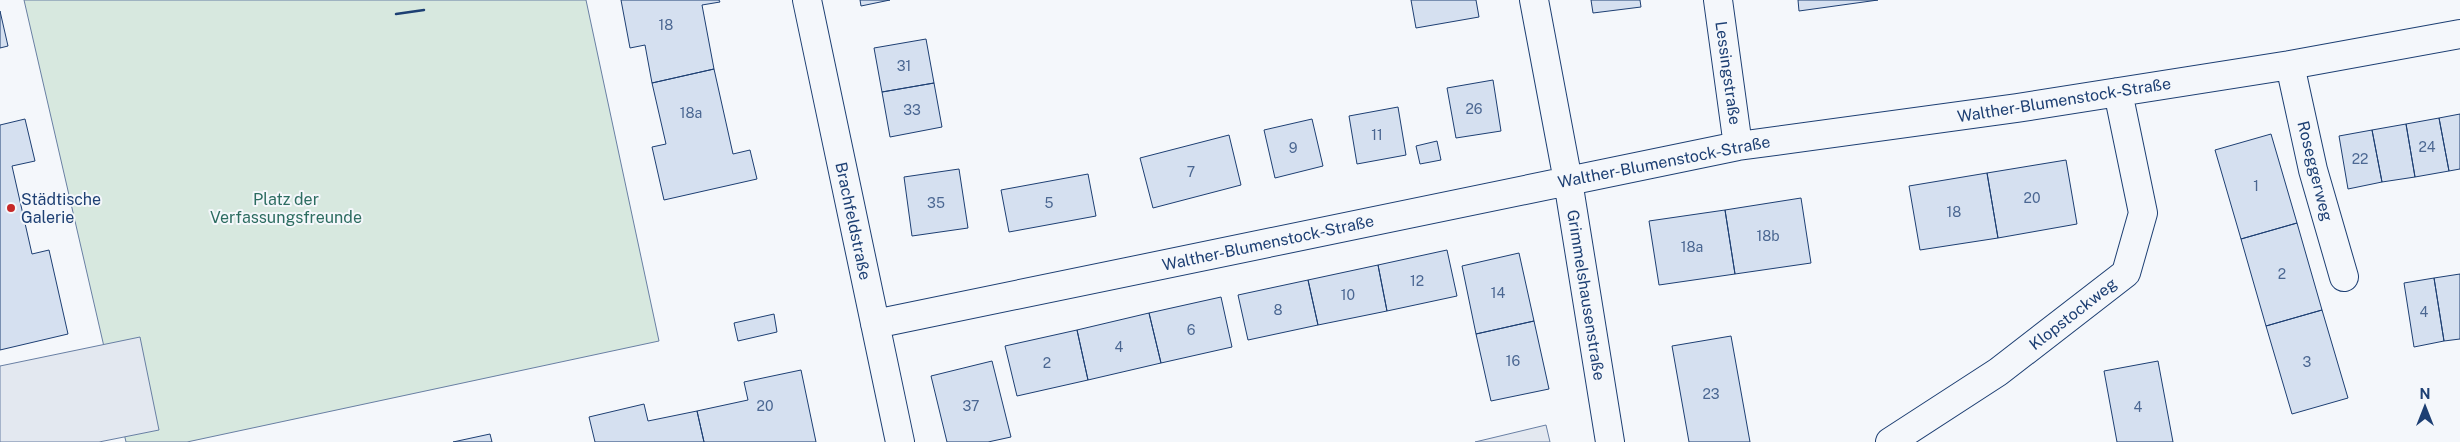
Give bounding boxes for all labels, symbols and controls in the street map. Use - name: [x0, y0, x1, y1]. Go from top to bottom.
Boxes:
- house number: 18: [659, 17, 673, 33]
- street label: Lessingstraße: [1711, 20, 1745, 126]
- house number: 31: [897, 58, 911, 74]
- street label: Walther-Blumenstock-Straße: [1956, 74, 2172, 126]
- house number: 26: [1465, 101, 1483, 117]
- house number: 33: [903, 102, 921, 118]
- house number: 18a: [680, 105, 702, 121]
- street label: Roseggerweg: [2293, 119, 2337, 223]
- house number: 11: [1371, 127, 1383, 143]
- street label: Walther-Blumenstock-Straße: [1556, 132, 1772, 192]
- house number: 24: [2418, 139, 2436, 155]
- house number: 9: [1289, 140, 1298, 156]
- house number: 22: [2352, 151, 2368, 167]
- street label: Brachfeldstraße: [831, 160, 875, 282]
- house number: 7: [1187, 164, 1195, 180]
- house number: 1: [2253, 178, 2259, 194]
- place label: Städtische Galerie: [21, 190, 101, 227]
- park label: Platz der Verfassungsfreunde: [210, 190, 362, 227]
- house number: 20: [2024, 190, 2040, 206]
- house number: 35: [927, 195, 945, 211]
- house number: 5: [1045, 195, 1054, 211]
- marker: Städtische Galerie: [5, 202, 17, 214]
- house number: 18: [1947, 204, 1961, 220]
- street label: Grimmelshausenstraße: [1563, 208, 1609, 382]
- street label: Walther-Blumenstock-Straße: [1160, 211, 1376, 275]
- house number: 18b: [1756, 228, 1780, 244]
- house number: 18a: [1681, 239, 1703, 255]
- house number: 2: [2278, 266, 2286, 282]
- house number: 12: [1410, 273, 1424, 289]
- street label: Klopstockweg: [2025, 274, 2121, 354]
- house number: 14: [1491, 285, 1505, 301]
- house number: 10: [1341, 287, 1355, 303]
- house number: 8: [1273, 302, 1283, 318]
- house number: 4: [2420, 304, 2429, 320]
- house number: 6: [1187, 322, 1196, 338]
- house number: 4: [1115, 339, 1124, 355]
- house number: 16: [1506, 353, 1520, 369]
- house number: 3: [2303, 354, 2312, 370]
- house number: 2: [1043, 355, 1051, 371]
- north arrow: [2400, 382, 2450, 432]
- house number: 23: [1702, 386, 1720, 402]
- text: N: [2420, 386, 2430, 402]
- house number: 20: [757, 398, 773, 414]
- house number: 37: [963, 398, 979, 414]
- house number: 4: [2134, 399, 2143, 415]

